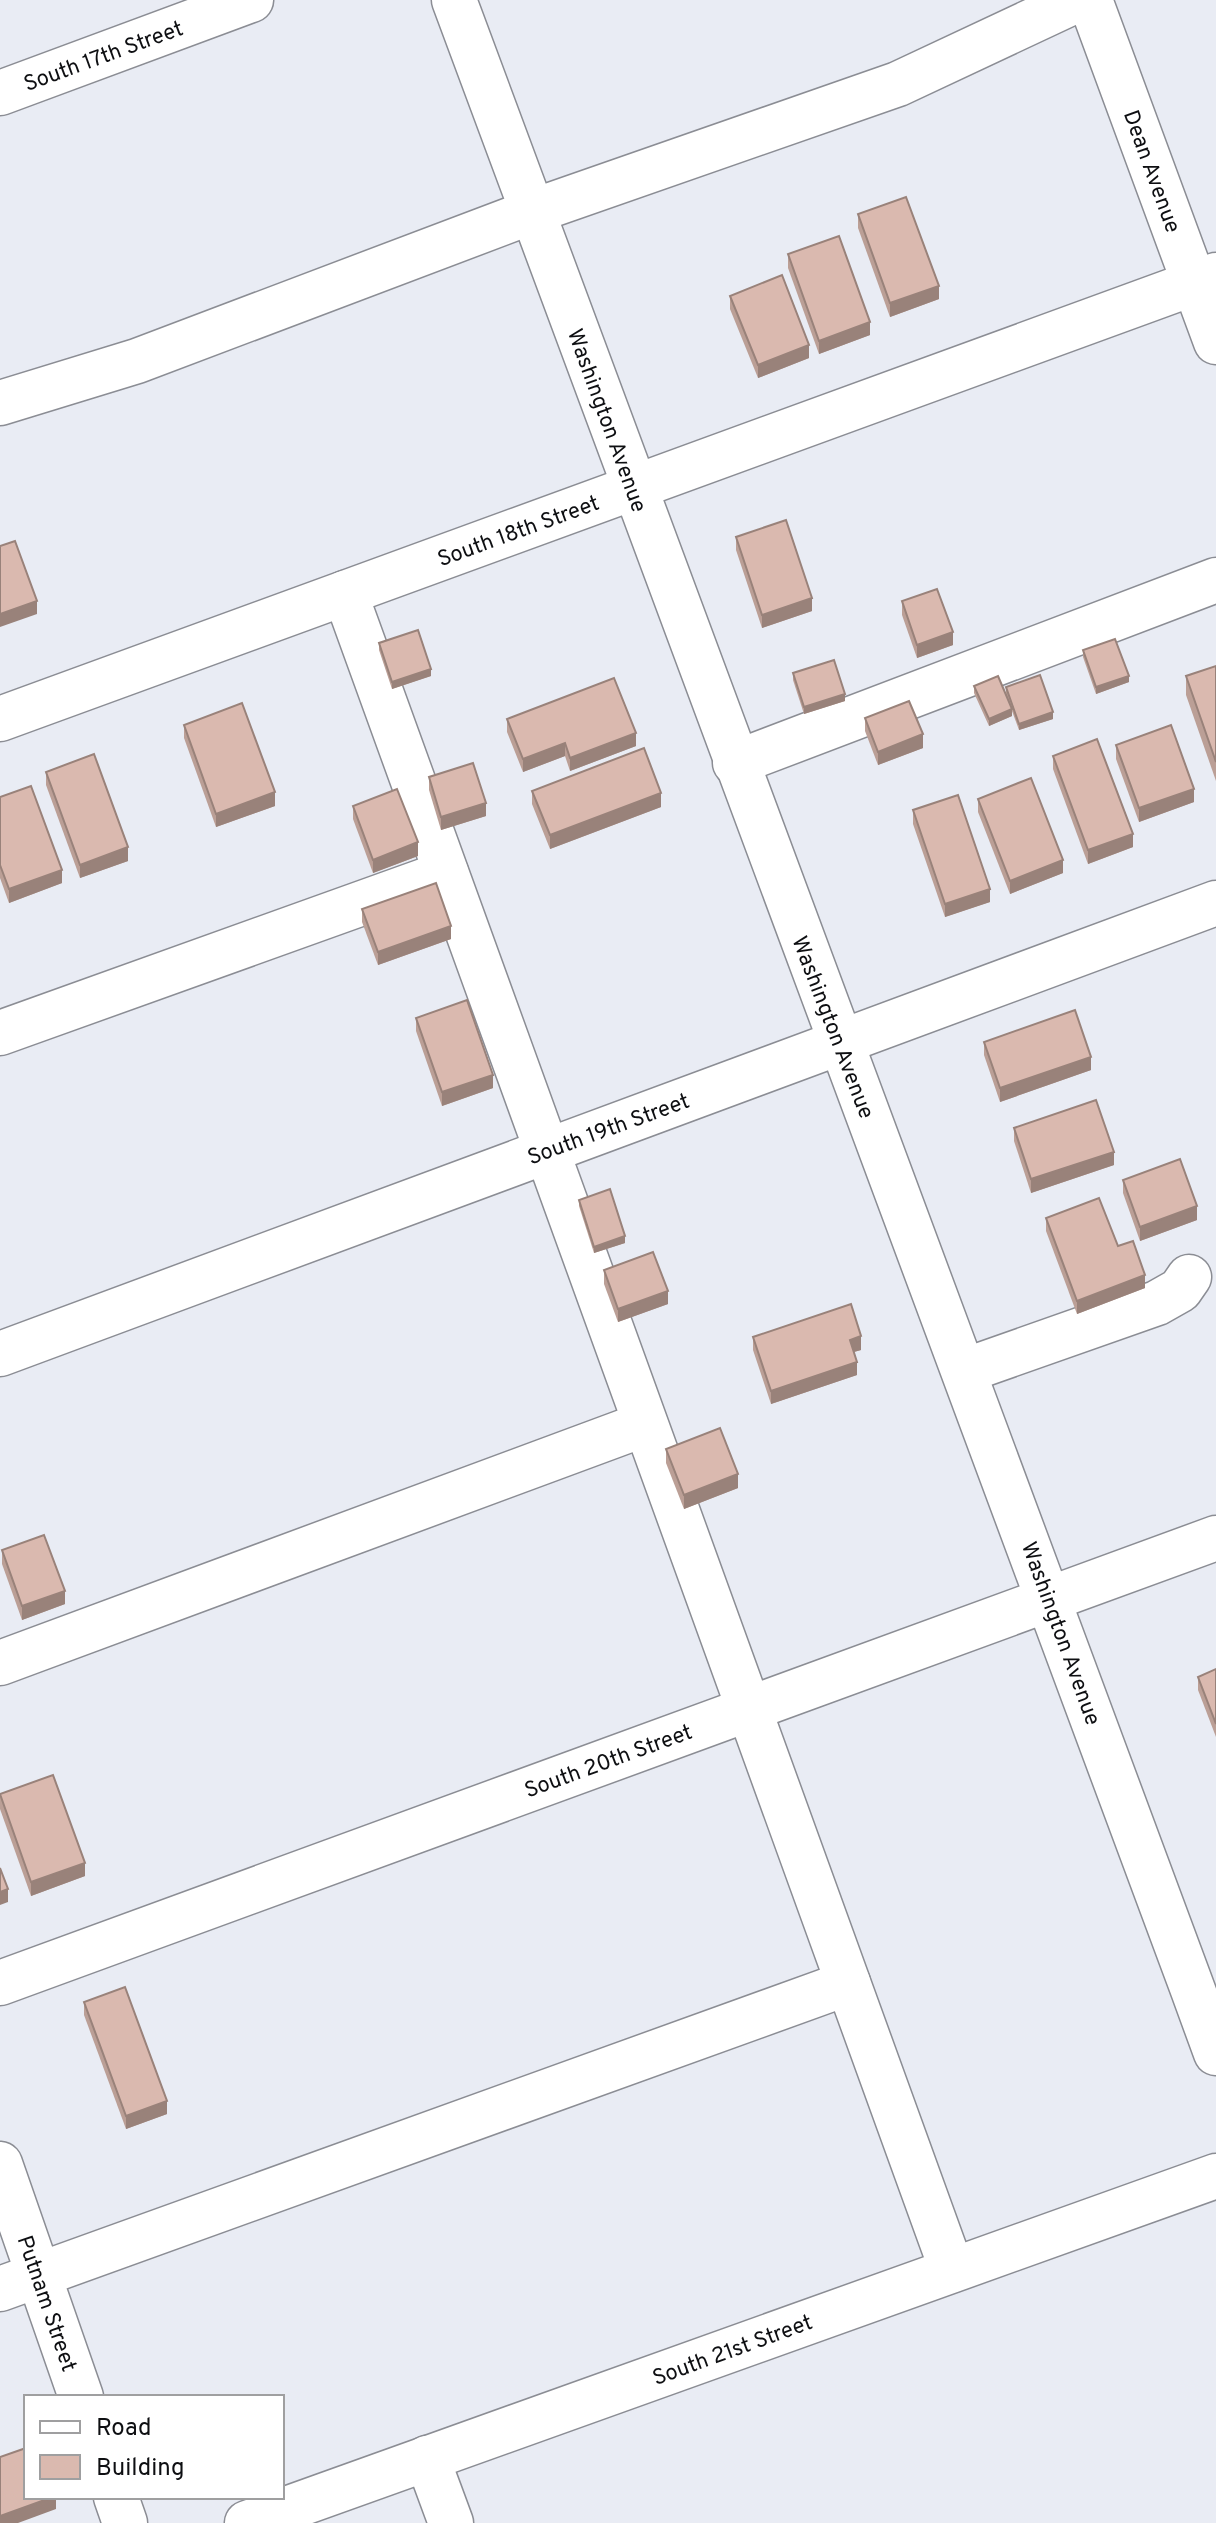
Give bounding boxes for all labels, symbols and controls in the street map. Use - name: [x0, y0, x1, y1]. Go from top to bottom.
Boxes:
- street label: South 17th Street: [20, 16, 187, 99]
- street label: Dean Avenue: [1116, 107, 1185, 237]
- street label: Washington Avenue: [560, 325, 651, 516]
- street label: South 18th Street: [434, 491, 603, 574]
- street label: Washington Avenue: [784, 933, 879, 1123]
- street label: South 19th Street: [524, 1089, 693, 1172]
- street label: Washington Avenue: [1014, 1538, 1105, 1729]
- street label: South 20th Street: [521, 1719, 696, 1805]
- street label: Putnam Street: [10, 2232, 82, 2375]
- street label: South 21st Street: [649, 2310, 817, 2393]
- legend: [24, 2395, 284, 2499]
- text: Road: [96, 2414, 152, 2444]
- text: Building: [96, 2454, 185, 2484]

